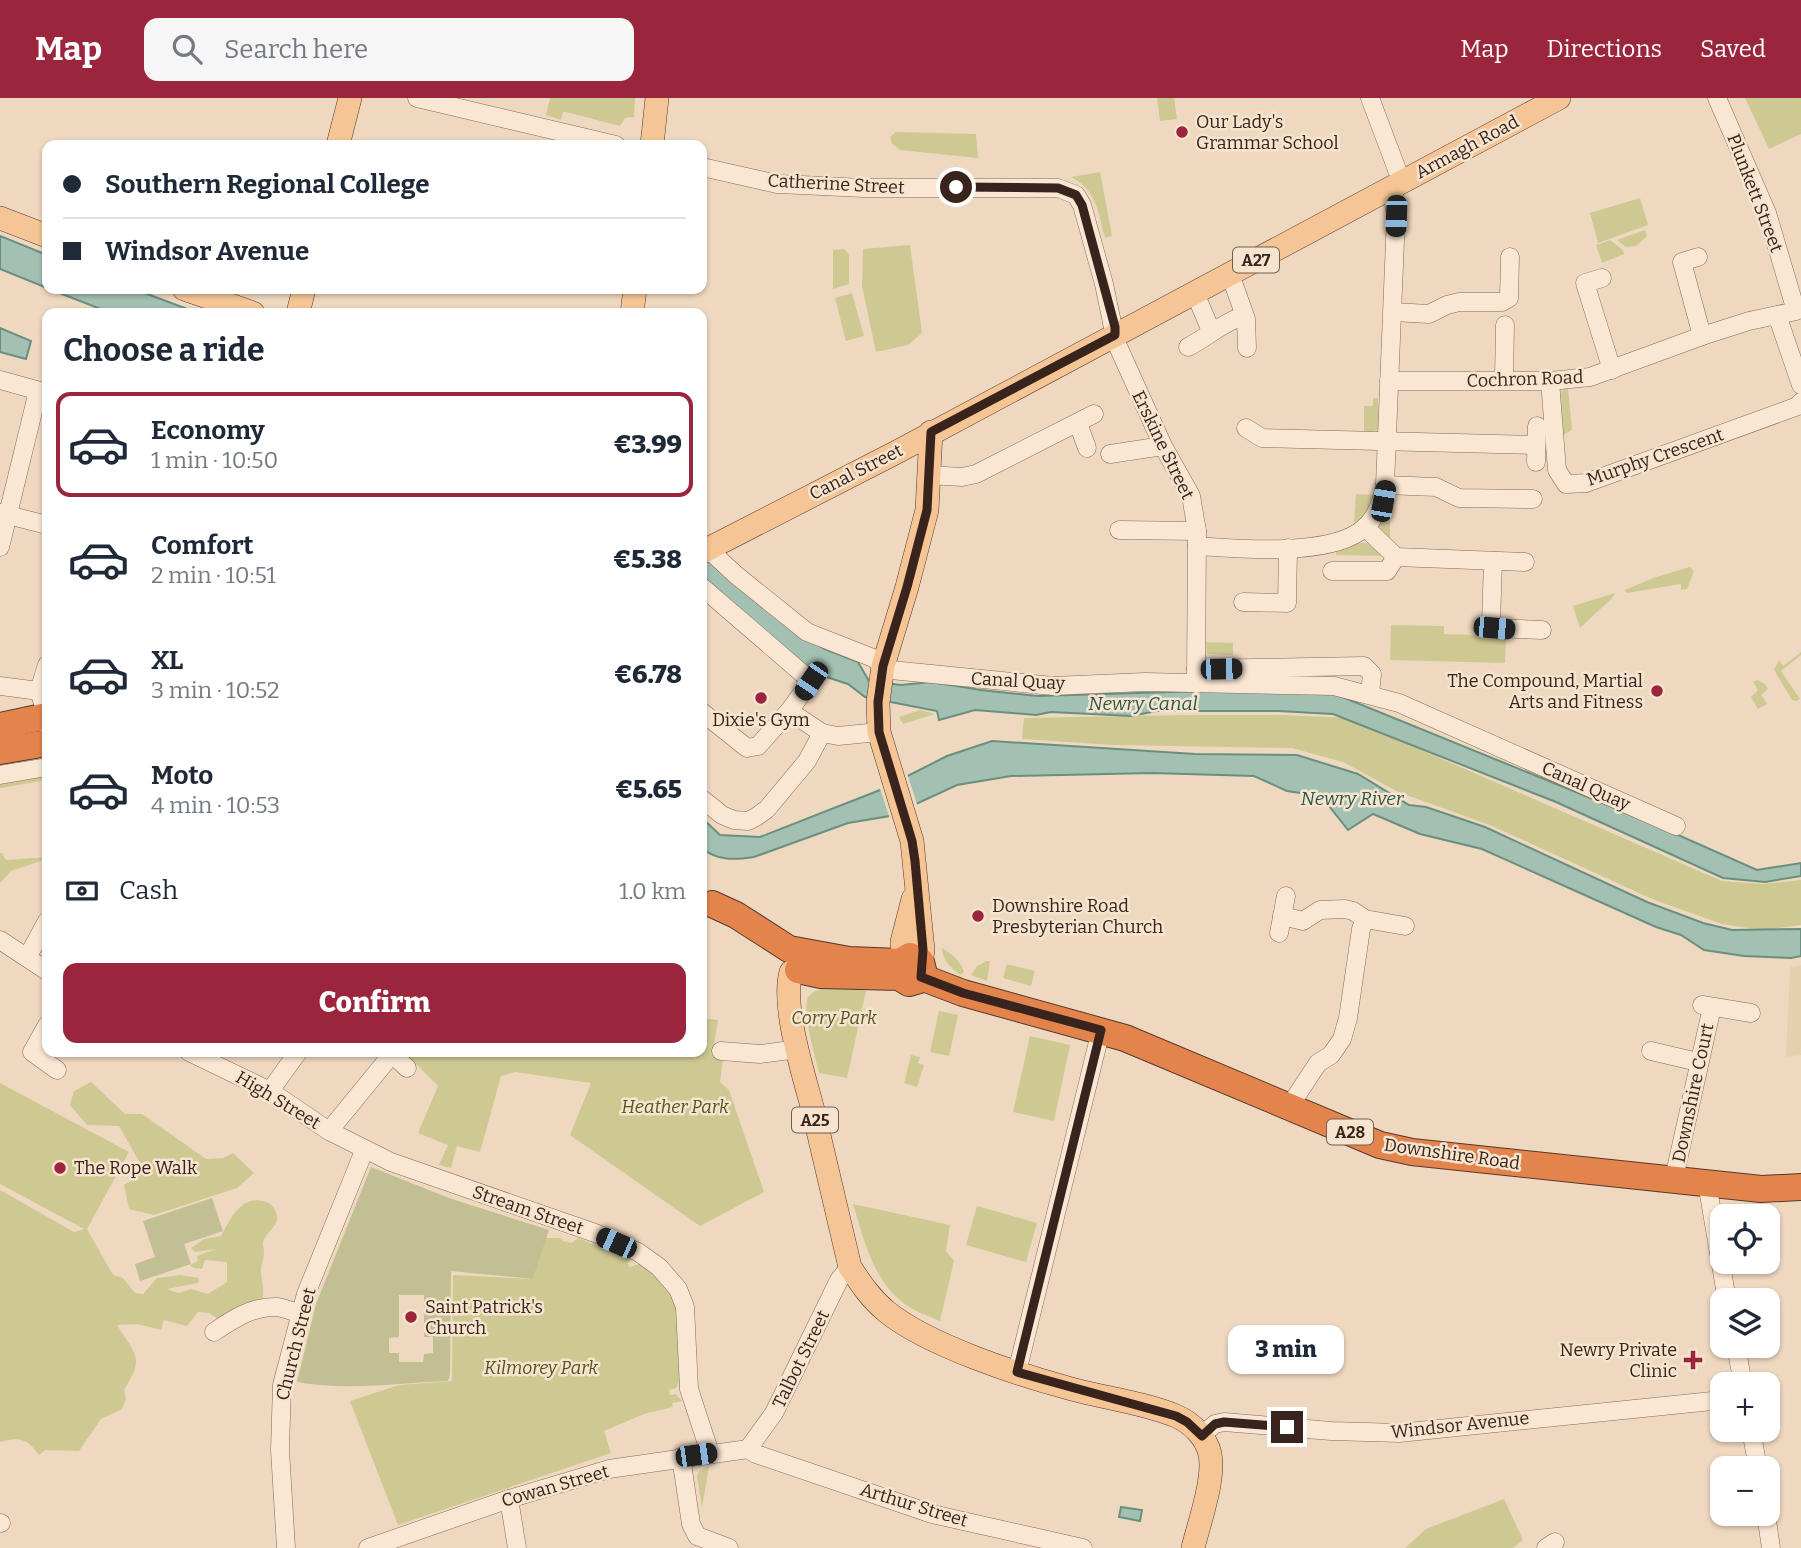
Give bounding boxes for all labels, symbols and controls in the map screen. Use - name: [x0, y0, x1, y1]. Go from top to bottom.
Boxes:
- search box: [144, 18, 634, 81]
- text: Map: [35, 29, 102, 69]
- icon: search: [168, 30, 206, 68]
- text: Search here: [224, 34, 368, 65]
- text: Map: [1460, 35, 1509, 63]
- text: Directions: [1547, 35, 1662, 63]
- text: Saved: [1700, 35, 1766, 63]
- street label: Armagh Road: [1411, 110, 1523, 183]
- place label: Our Lady's Grammar School: [1196, 111, 1339, 154]
- marker: Our Lady's Grammar School: [1174, 124, 1190, 140]
- street label: Plunkett Street: [1722, 131, 1788, 256]
- text: Southern Regional College: [105, 169, 430, 200]
- street label: Catherine Street: [767, 169, 906, 199]
- route start: [940, 171, 972, 203]
- car: [1385, 195, 1408, 237]
- text: Windsor Avenue: [105, 236, 309, 267]
- road number: A27: [1233, 248, 1279, 272]
- text: Choose a ride: [63, 331, 264, 369]
- street label: Cochron Road: [1466, 366, 1584, 392]
- street label: Erskine Street: [1127, 387, 1199, 503]
- icon: car: [67, 413, 130, 476]
- text: Economy: [151, 415, 265, 446]
- street label: Murphy Crescent: [1584, 423, 1727, 491]
- text: €3.99: [614, 429, 682, 460]
- street label: Canal Street: [806, 439, 907, 505]
- text: 1 min · 10:50: [151, 446, 278, 474]
- car: [1370, 478, 1397, 524]
- icon: car: [67, 528, 130, 591]
- text: Comfort: [151, 530, 254, 561]
- text: €5.38: [613, 544, 682, 575]
- text: 2 min · 10:51: [151, 561, 276, 589]
- car: [1473, 616, 1516, 640]
- icon: car: [67, 643, 130, 706]
- text: XL: [151, 645, 183, 676]
- car: [791, 658, 832, 704]
- car: [1200, 658, 1243, 680]
- text: €6.78: [614, 659, 682, 690]
- street label: Canal Quay: [970, 668, 1066, 694]
- place label: The Compound, Martial Arts and Fitness: [1447, 670, 1643, 713]
- text: 3 min · 10:52: [151, 676, 279, 704]
- marker: The Compound, Martial Arts and Fitness: [1649, 683, 1665, 699]
- marker: Dixie's Gym: [753, 690, 769, 706]
- water label: Newry Canal: [1088, 692, 1198, 715]
- place label: Dixie's Gym: [712, 709, 810, 731]
- street label: Canal Quay: [1538, 757, 1634, 815]
- icon: car: [67, 758, 130, 821]
- text: Moto: [151, 760, 213, 791]
- text: €5.65: [615, 774, 682, 805]
- water label: Newry River: [1301, 787, 1405, 810]
- text: 4 min · 10:53: [151, 791, 280, 819]
- icon: cash: [63, 872, 101, 910]
- text: Cash: [119, 875, 178, 906]
- text: 1.0 km: [619, 877, 686, 905]
- place label: Downshire Road Presbyterian Church: [992, 895, 1163, 938]
- marker: Downshire Road Presbyterian Church: [970, 908, 986, 924]
- button: Confirm: [63, 963, 686, 1043]
- park label: Corry Park: [791, 1007, 877, 1029]
- street label: Downshire Court: [1668, 1021, 1719, 1165]
- street label: High Street: [232, 1066, 325, 1134]
- park label: Heather Park: [621, 1096, 729, 1118]
- road number: A25: [792, 1108, 838, 1132]
- road number: A28: [1327, 1120, 1373, 1144]
- street label: Downshire Road: [1383, 1134, 1522, 1174]
- place label: The Rope Walk: [74, 1157, 198, 1179]
- marker: The Rope Walk: [52, 1160, 68, 1176]
- street label: Stream Street: [470, 1181, 587, 1239]
- map controls: [1710, 1204, 1780, 1526]
- button: locate: [1710, 1204, 1780, 1274]
- car: [593, 1225, 640, 1261]
- street label: Church Street: [271, 1285, 321, 1403]
- button: layers: [1710, 1288, 1780, 1358]
- place label: Saint Patrick's Church: [425, 1296, 543, 1339]
- street label: Talbot Street: [768, 1306, 834, 1412]
- marker: Saint Patrick's Church: [403, 1309, 419, 1325]
- callout: 3 min: [1229, 1326, 1345, 1374]
- text: 3 min: [1255, 1335, 1317, 1363]
- place label: Newry Private Clinic: [1560, 1339, 1677, 1382]
- marker: Newry Private Clinic: [1683, 1350, 1703, 1370]
- park label: Kilmorey Park: [484, 1357, 598, 1379]
- button: +: [1710, 1372, 1780, 1442]
- street label: Windsor Avenue: [1390, 1407, 1530, 1443]
- route end: [1271, 1411, 1303, 1443]
- car: [674, 1442, 719, 1468]
- button: −: [1710, 1456, 1780, 1526]
- street label: Cowan Street: [499, 1460, 612, 1512]
- street label: Arthur Street: [857, 1478, 971, 1532]

